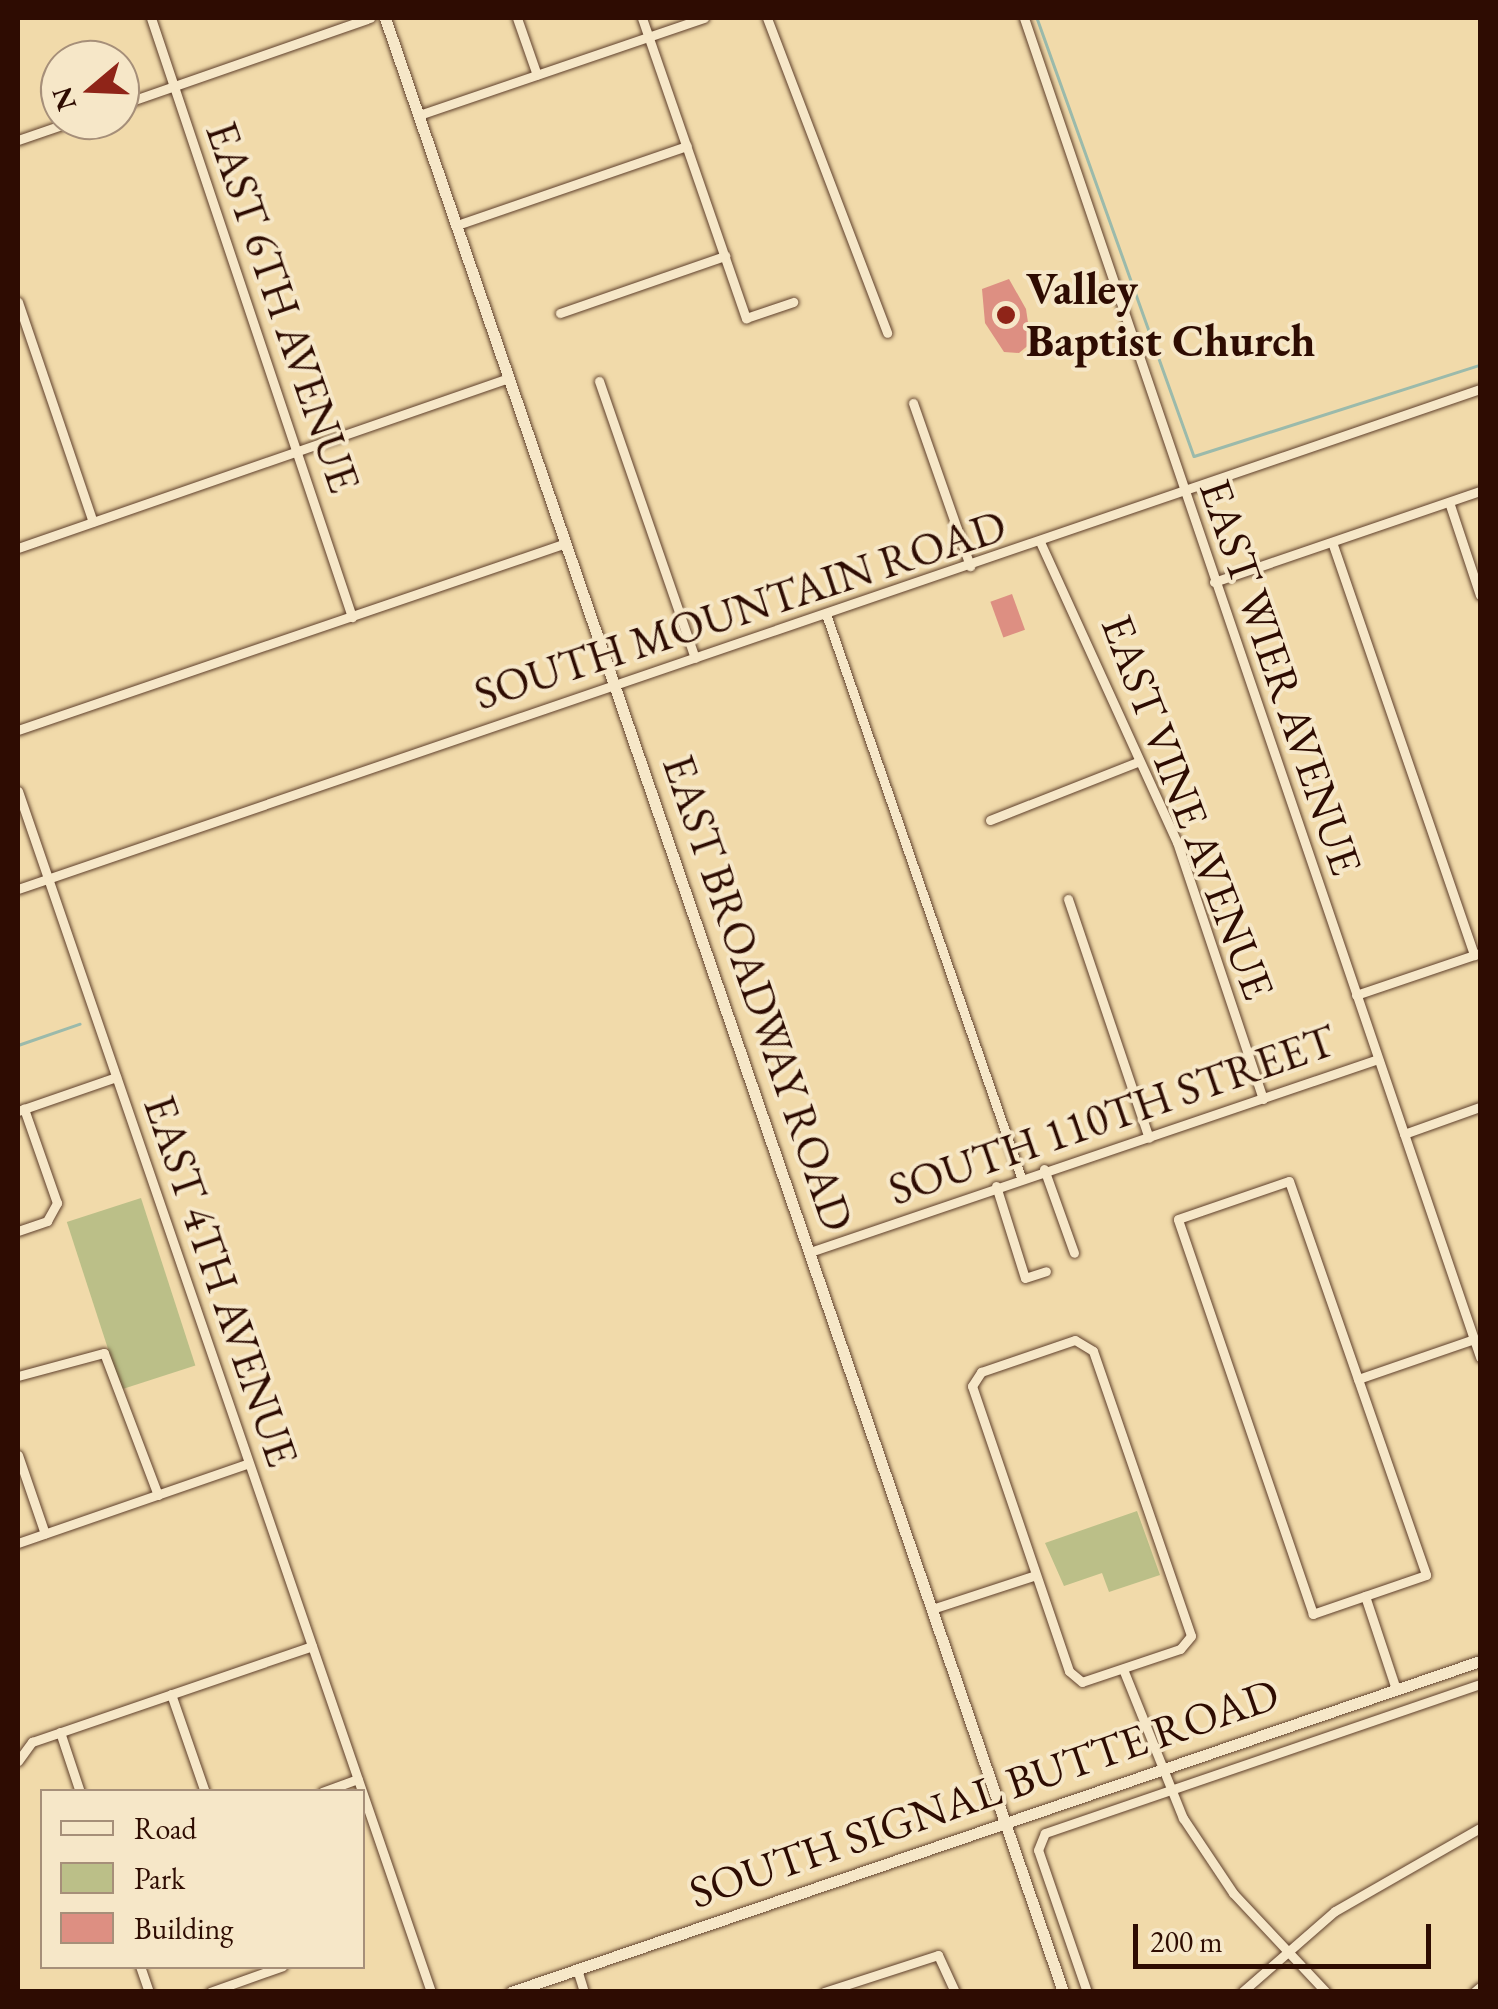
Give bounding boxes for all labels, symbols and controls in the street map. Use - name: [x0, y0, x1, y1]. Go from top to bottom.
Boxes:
- north arrow: [40, 40, 140, 140]
- text: N: [43, 83, 84, 116]
- street label: EAST 6TH AVENUE: [194, 115, 372, 499]
- place label: Valley Baptist Church: [1026, 262, 1315, 368]
- marker: Valley Baptist Church: [995, 304, 1017, 326]
- street label: EAST WIER AVENUE: [1188, 472, 1374, 882]
- street label: SOUTH MOUNTAIN ROAD: [468, 499, 1012, 721]
- street label: EAST VINE AVENUE: [1090, 607, 1286, 1007]
- street label: EAST BROADWAY ROAD: [651, 748, 865, 1238]
- street label: SOUTH 110TH STREET: [882, 1013, 1342, 1217]
- street label: EAST 4TH AVENUE: [132, 1089, 310, 1473]
- street label: SOUTH SIGNAL BUTTE ROAD: [682, 1667, 1286, 1919]
- legend: [40, 1789, 365, 1969]
- text: Road: [134, 1809, 197, 1848]
- text: Park: [134, 1859, 185, 1898]
- scale bar: [1138, 1904, 1436, 1966]
- text: Building: [134, 1909, 233, 1948]
- text: 200 m: [1150, 1922, 1223, 1961]

